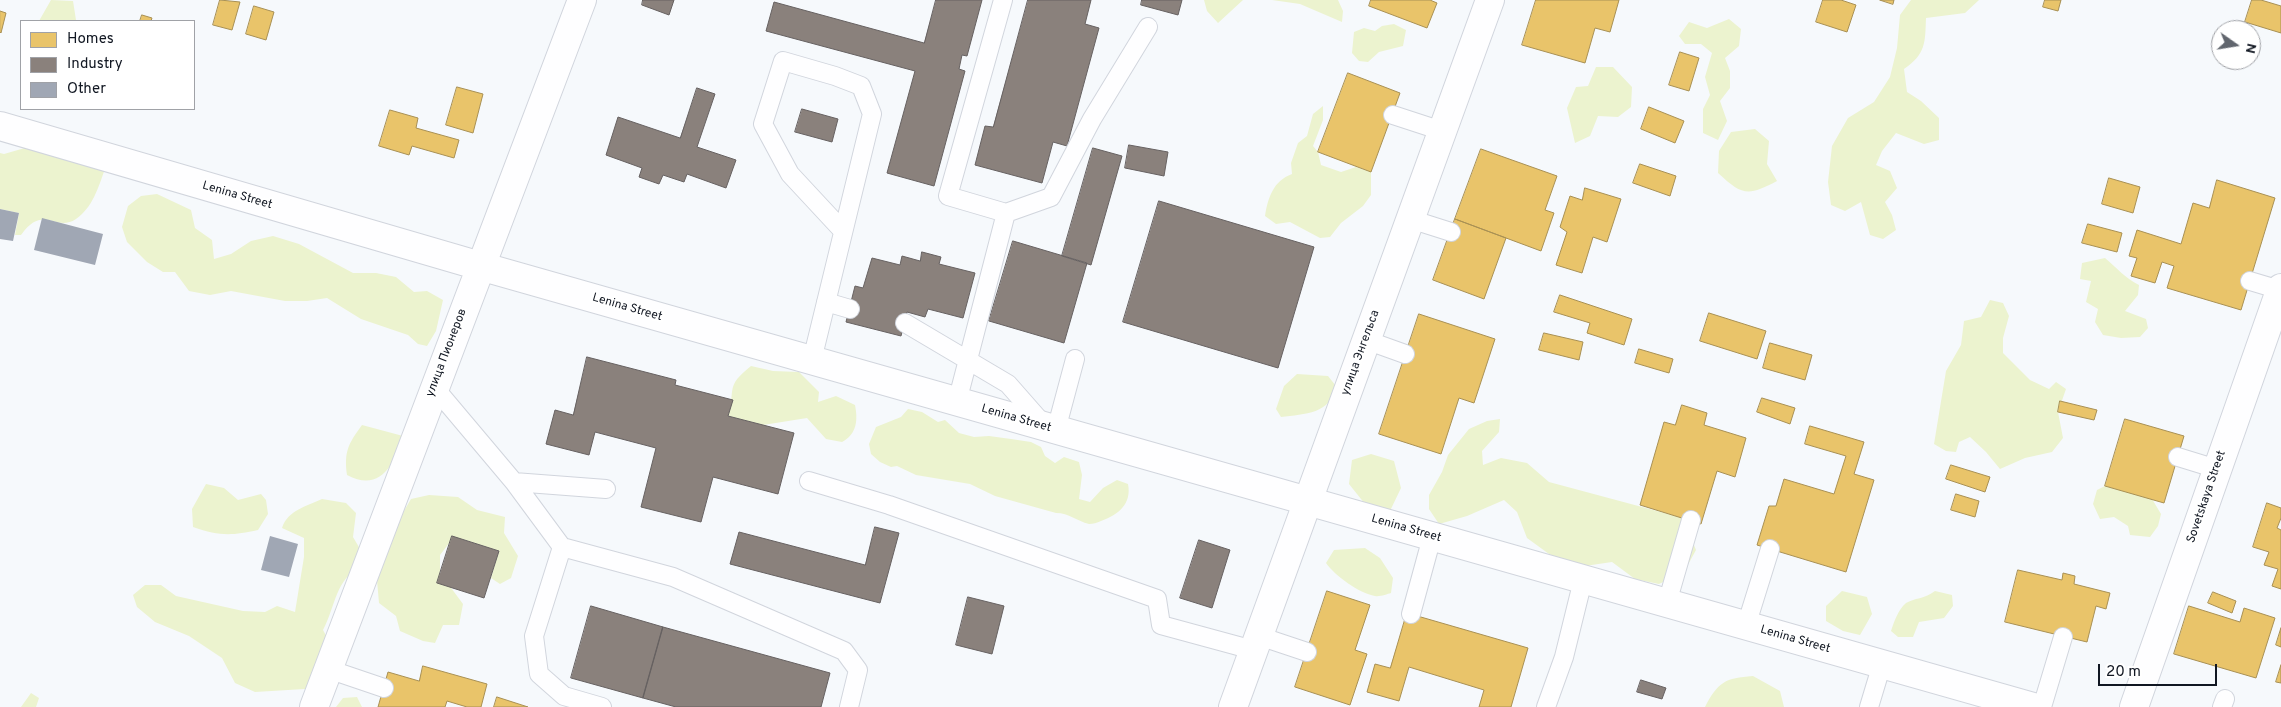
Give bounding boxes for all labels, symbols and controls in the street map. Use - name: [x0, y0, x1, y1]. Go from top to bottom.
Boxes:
- legend: [20, 20, 195, 110]
- north arrow: [2211, 20, 2261, 70]
- text: Homes: [67, 30, 114, 49]
- text: N: [2241, 41, 2260, 55]
- text: Industry: [67, 55, 123, 74]
- text: Other: [67, 80, 106, 99]
- street label: Lenina Street: [200, 179, 274, 213]
- street label: Lenina Street: [590, 291, 664, 325]
- street label: улица Пионеров: [424, 307, 470, 399]
- street label: улица Энгельса: [1339, 308, 1383, 398]
- street label: Lenina Street: [979, 402, 1053, 436]
- street label: Sovetskaya Street: [2184, 449, 2230, 545]
- street label: Lenina Street: [1369, 512, 1443, 546]
- street label: Lenina Street: [1758, 623, 1832, 657]
- scale bar: [2101, 654, 2220, 686]
- text: 20 m: [2106, 663, 2141, 682]

